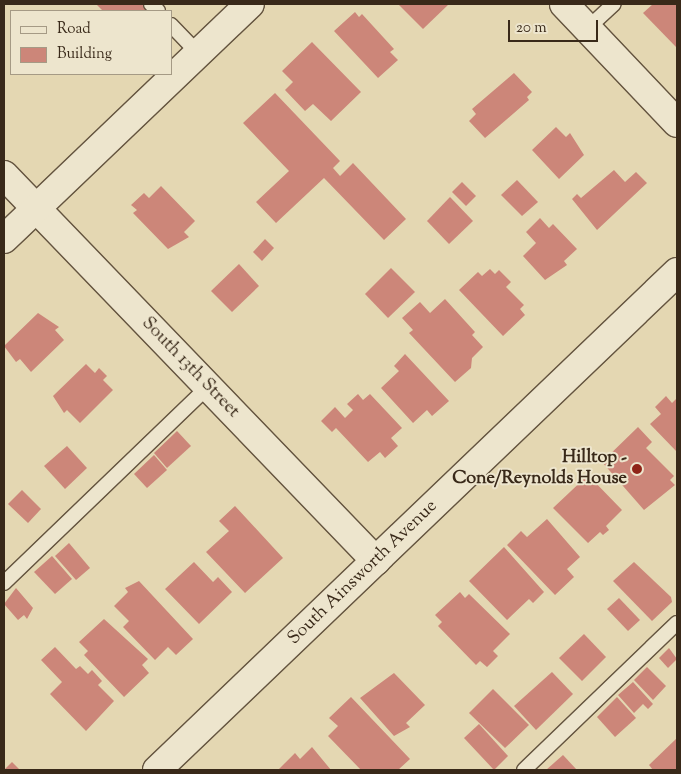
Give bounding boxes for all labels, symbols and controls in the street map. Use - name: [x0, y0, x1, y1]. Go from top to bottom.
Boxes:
- legend: [10, 10, 172, 75]
- scale bar: [511, 10, 601, 42]
- text: 20 m: [516, 18, 547, 39]
- text: Road: [57, 19, 91, 40]
- text: Building: [57, 44, 112, 65]
- street label: South 13th Street: [136, 313, 244, 423]
- place label: Hilltop - Cone/Reynolds House: [452, 448, 627, 490]
- marker: Hilltop - Cone/Reynolds House: [631, 463, 643, 475]
- street label: South Ainsworth Avenue: [284, 496, 442, 650]

